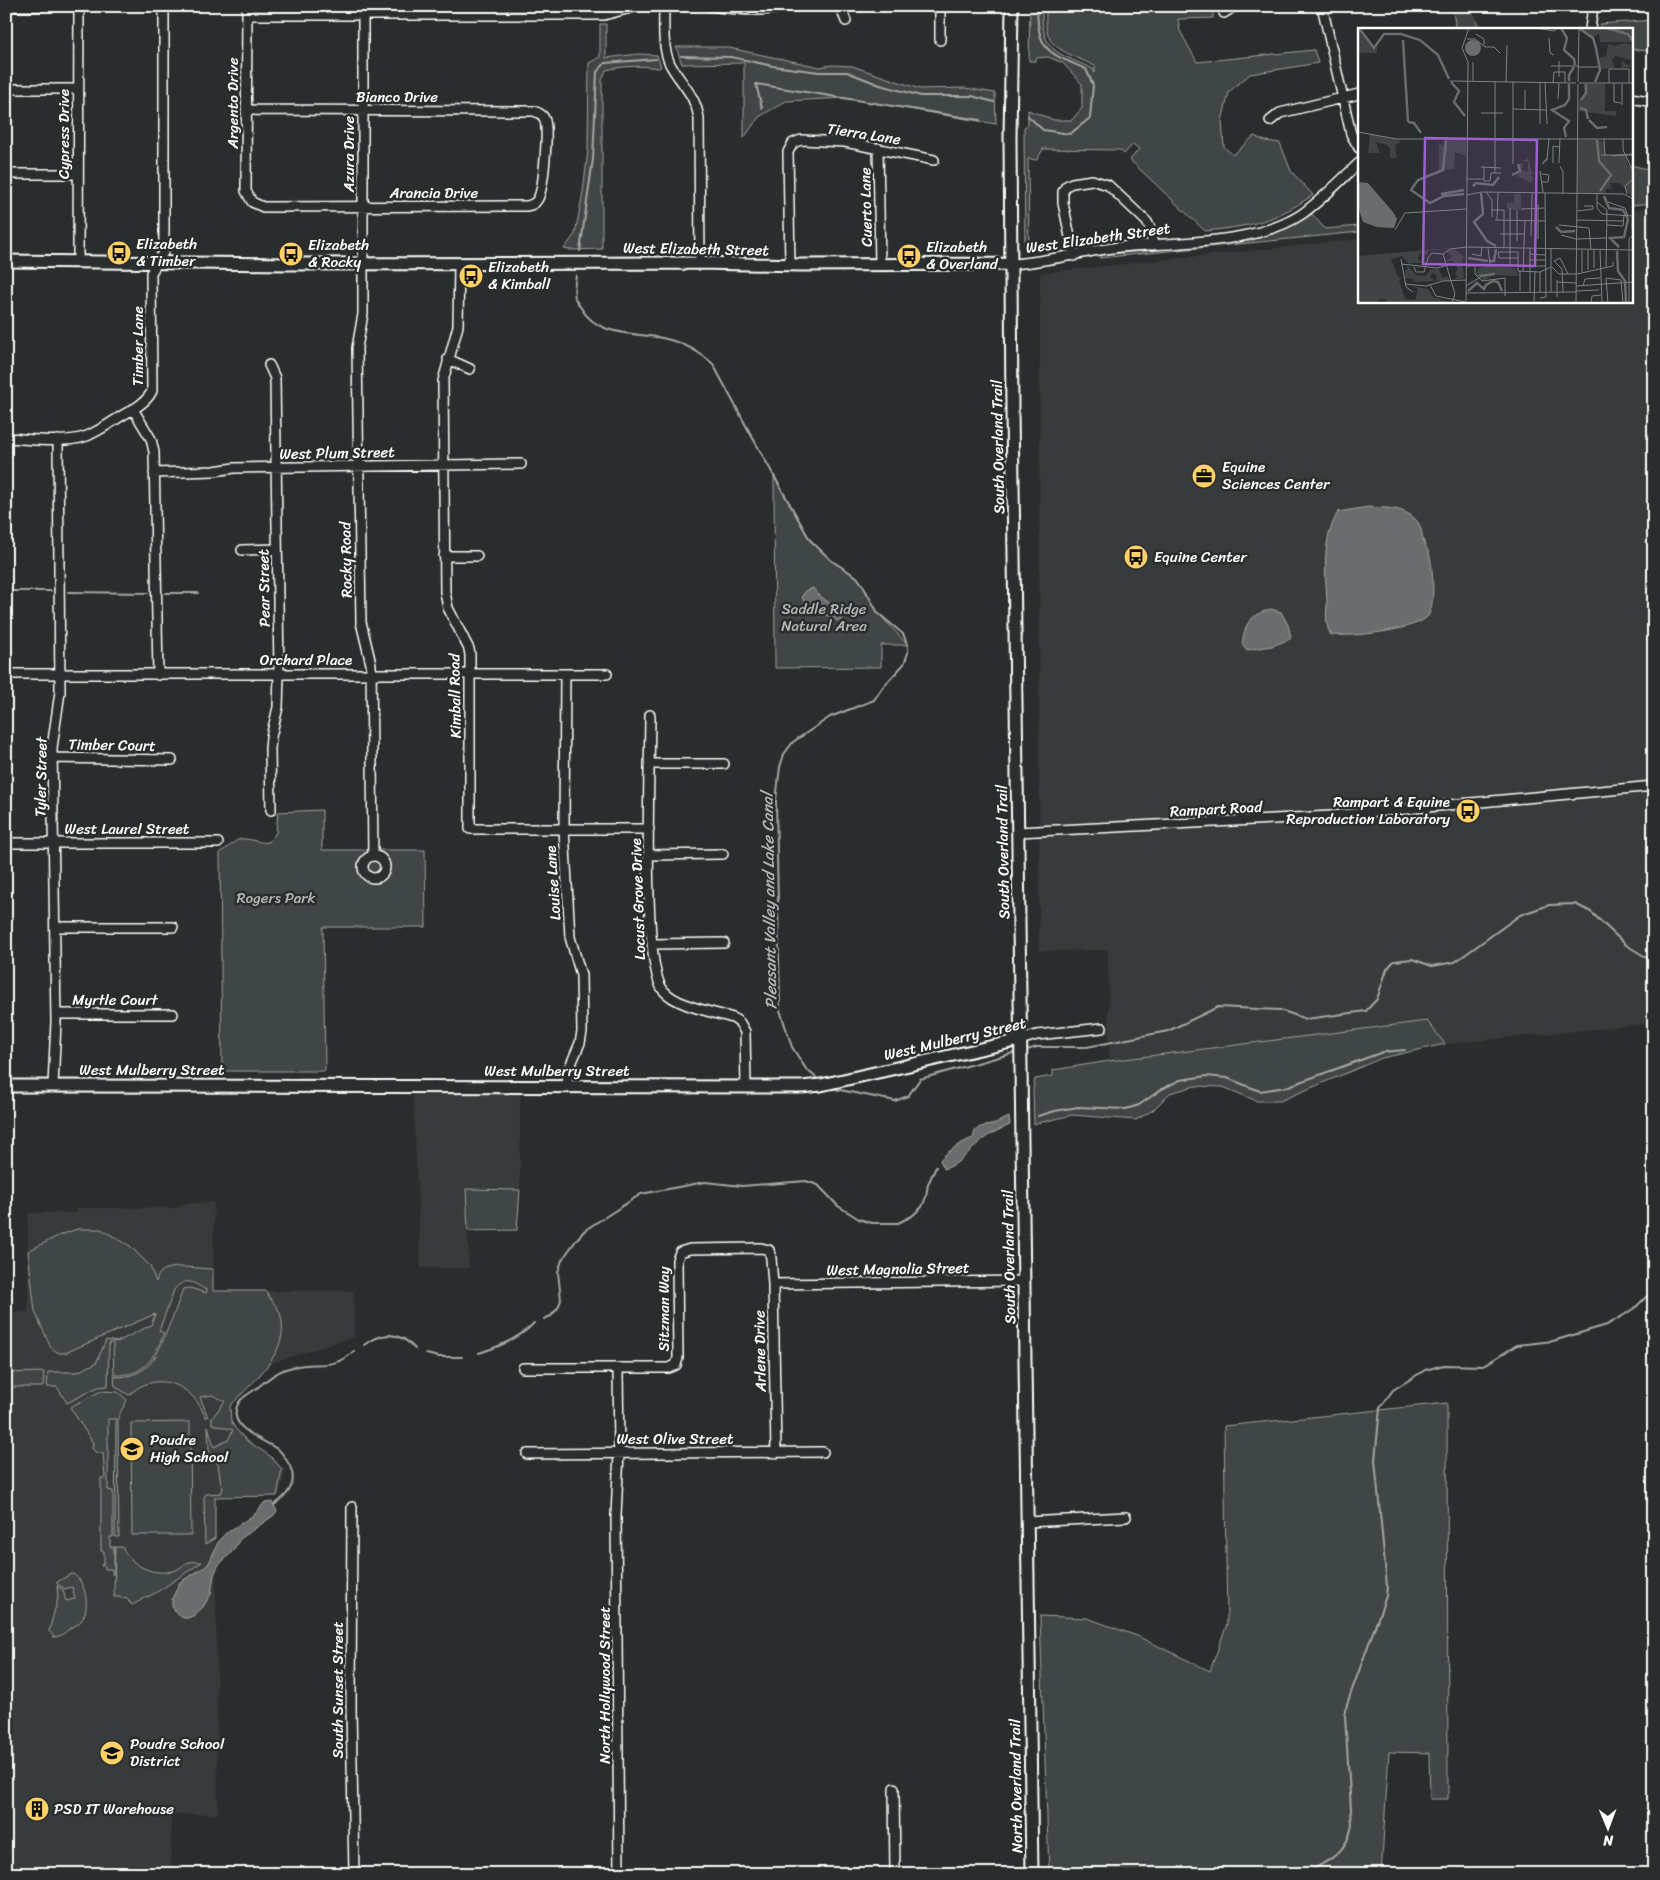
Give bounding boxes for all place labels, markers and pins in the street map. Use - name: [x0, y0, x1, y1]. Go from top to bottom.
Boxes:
- place label: Elizabeth & Timber: [136, 231, 197, 274]
- place label: Elizabeth & Rocky: [308, 232, 369, 275]
- place label: Elizabeth & Overland: [926, 234, 999, 277]
- bus stop icon: Elizabeth & Timber: [106, 240, 132, 266]
- bus stop icon: Elizabeth & Rocky: [278, 241, 304, 267]
- bus stop icon: Elizabeth & Overland: [896, 243, 922, 269]
- place label: Elizabeth & Kimball: [488, 254, 551, 297]
- bus stop icon: Elizabeth & Kimball: [458, 263, 484, 289]
- place label: Equine Sciences Center: [1222, 454, 1330, 497]
- office icon: Equine Sciences Center: [1191, 463, 1217, 489]
- bus stop icon: Equine Center: [1123, 544, 1149, 570]
- place label: Equine Center: [1154, 544, 1248, 570]
- place label: Rampart & Equine Reproduction Laboratory: [1286, 789, 1450, 832]
- bus stop icon: Rampart & Equine Reproduction Laboratory: [1455, 798, 1481, 824]
- place label: Poudre High School: [150, 1427, 229, 1470]
- school or university icon: Poudre High School: [119, 1436, 145, 1462]
- place label: Poudre School District: [130, 1731, 225, 1774]
- school or university icon: Poudre School District: [99, 1740, 125, 1766]
- building icon: PSD IT Warehouse: [24, 1796, 50, 1822]
- place label: PSD IT Warehouse: [54, 1796, 174, 1822]

